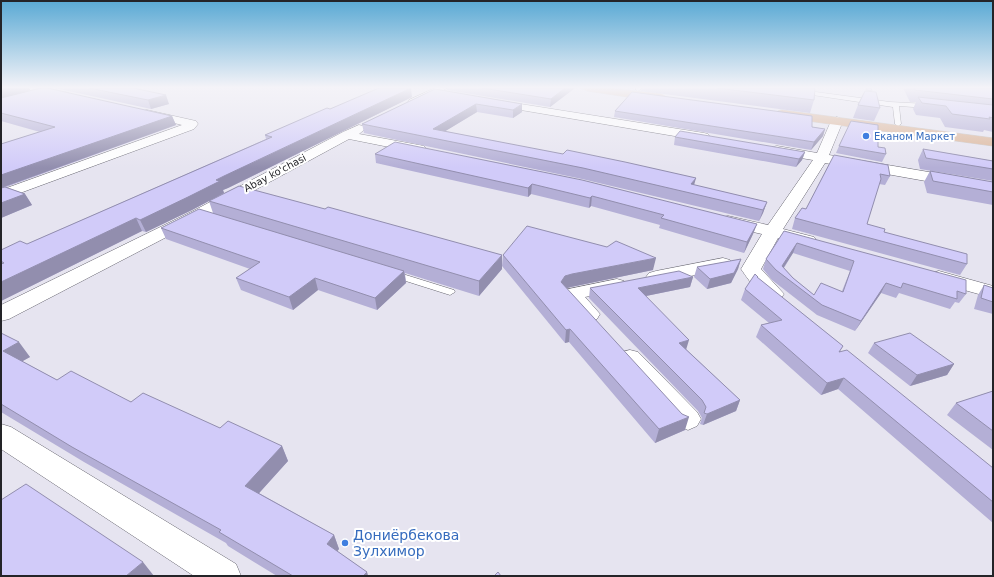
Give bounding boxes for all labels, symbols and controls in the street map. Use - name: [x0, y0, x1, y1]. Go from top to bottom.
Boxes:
- marker: Еканом Маркет: [861, 131, 871, 141]
- place label: Еканом Маркет: [874, 131, 955, 142]
- street label: Abay ko'chasi: [242, 152, 308, 194]
- place label: Дониёрбекова Зулхимор: [353, 527, 459, 559]
- marker: Дониёрбекова Зулхимор: [340, 538, 350, 548]

